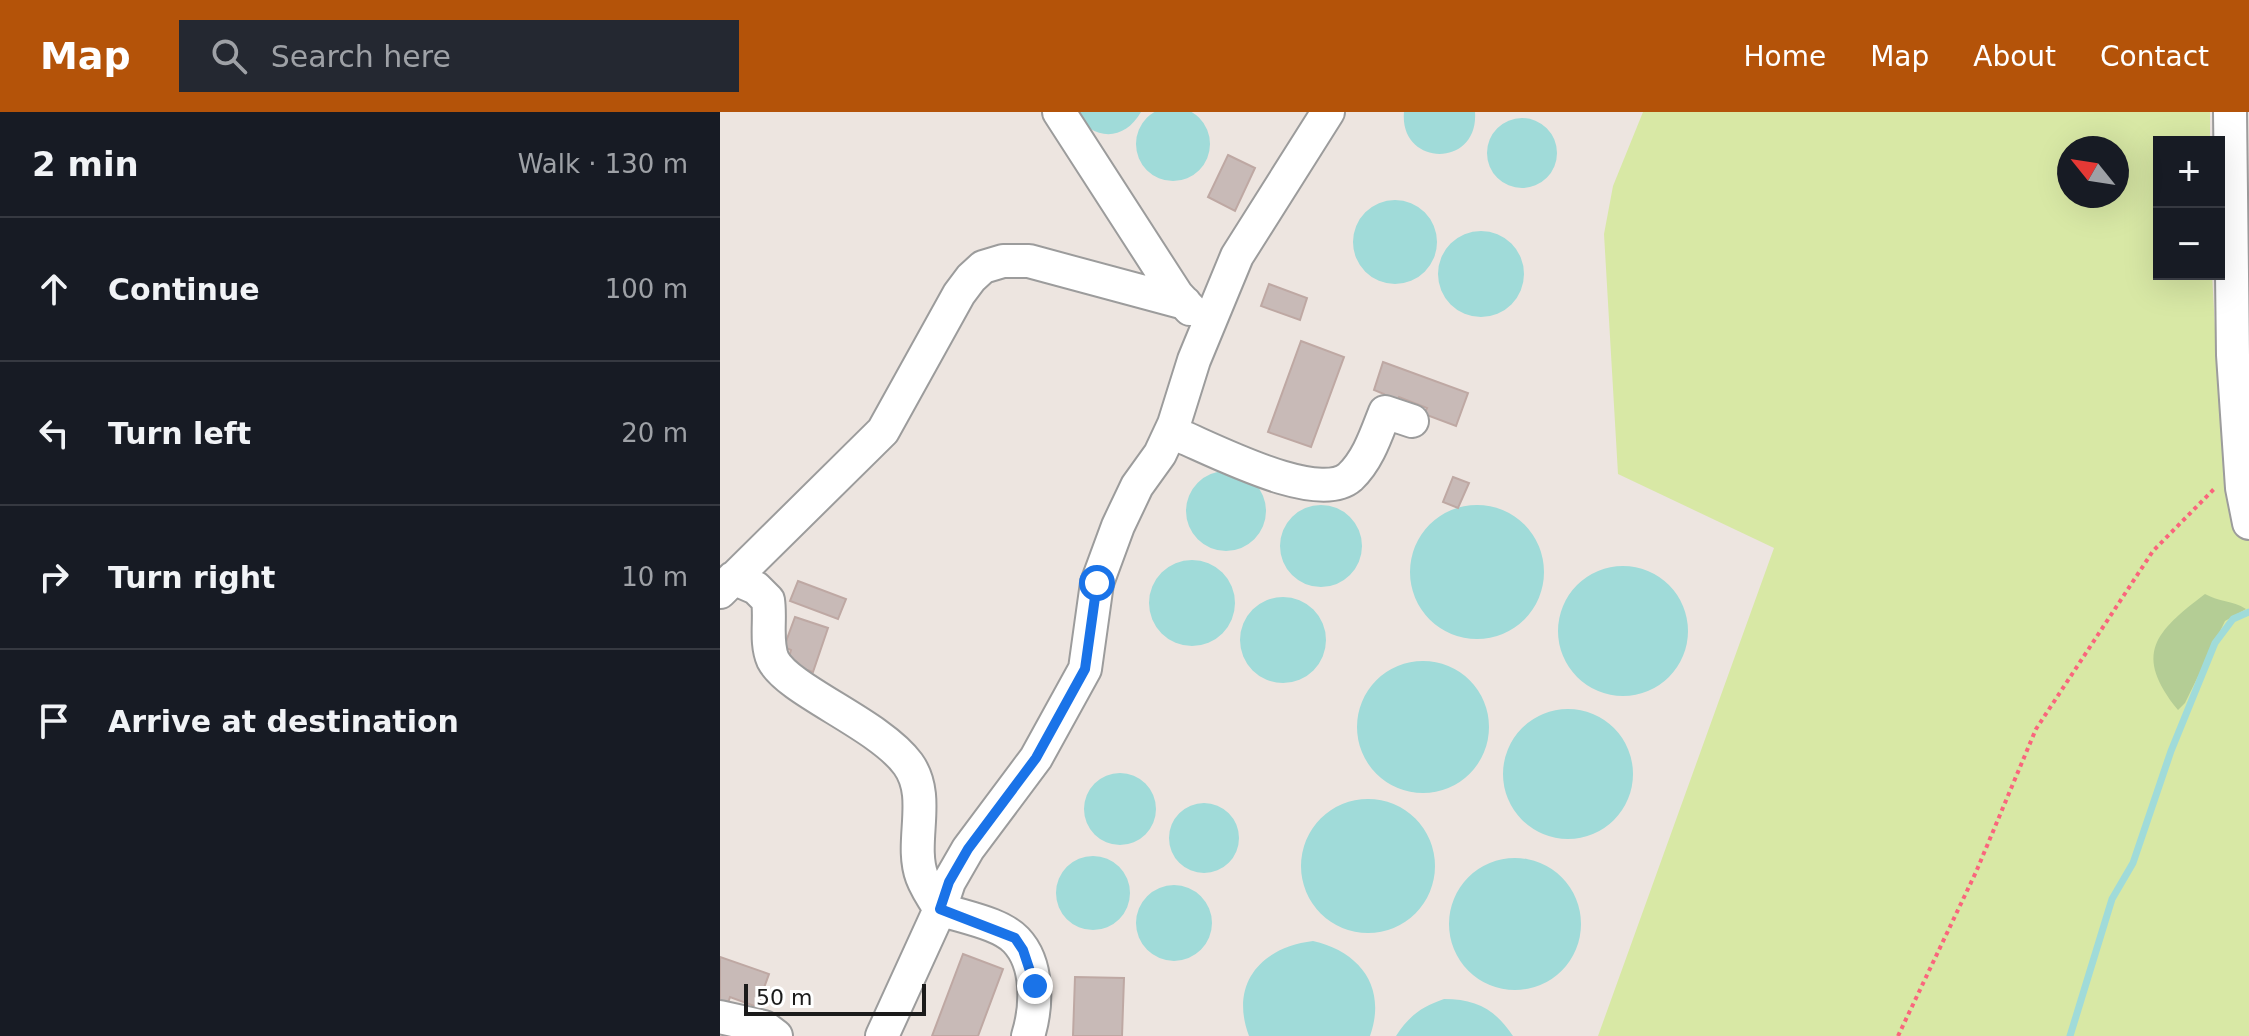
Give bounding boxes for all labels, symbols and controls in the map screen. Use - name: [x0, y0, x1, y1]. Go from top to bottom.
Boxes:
- search box: [179, 20, 739, 92]
- text: Map: [40, 34, 131, 78]
- icon: search: [207, 34, 251, 78]
- text: Search here: [271, 39, 451, 74]
- text: Home: [1743, 40, 1826, 73]
- text: Map: [1870, 40, 1929, 73]
- text: About: [1973, 40, 2056, 73]
- text: Contact: [2100, 40, 2209, 73]
- north arrow: [2057, 136, 2129, 208]
- map controls: [2153, 136, 2225, 280]
- button: +: [2153, 136, 2225, 208]
- text: 2 min: [32, 144, 139, 184]
- text: Walk · 130 m: [518, 149, 688, 179]
- button: −: [2153, 208, 2225, 280]
- icon: ahead: [32, 267, 76, 311]
- text: Continue: [108, 272, 260, 307]
- text: 100 m: [605, 274, 688, 304]
- icon: left: [32, 411, 76, 455]
- text: Turn left: [108, 416, 251, 451]
- text: 20 m: [621, 418, 688, 448]
- icon: right: [32, 555, 76, 599]
- text: Turn right: [108, 560, 275, 595]
- text: 10 m: [621, 562, 688, 592]
- route start: [1079, 565, 1115, 601]
- icon: arrive: [32, 699, 76, 743]
- text: Arrive at destination: [108, 704, 459, 739]
- route end: [1017, 968, 1053, 1004]
- scale bar: [744, 980, 926, 1016]
- text: 50 m: [756, 985, 812, 1010]

